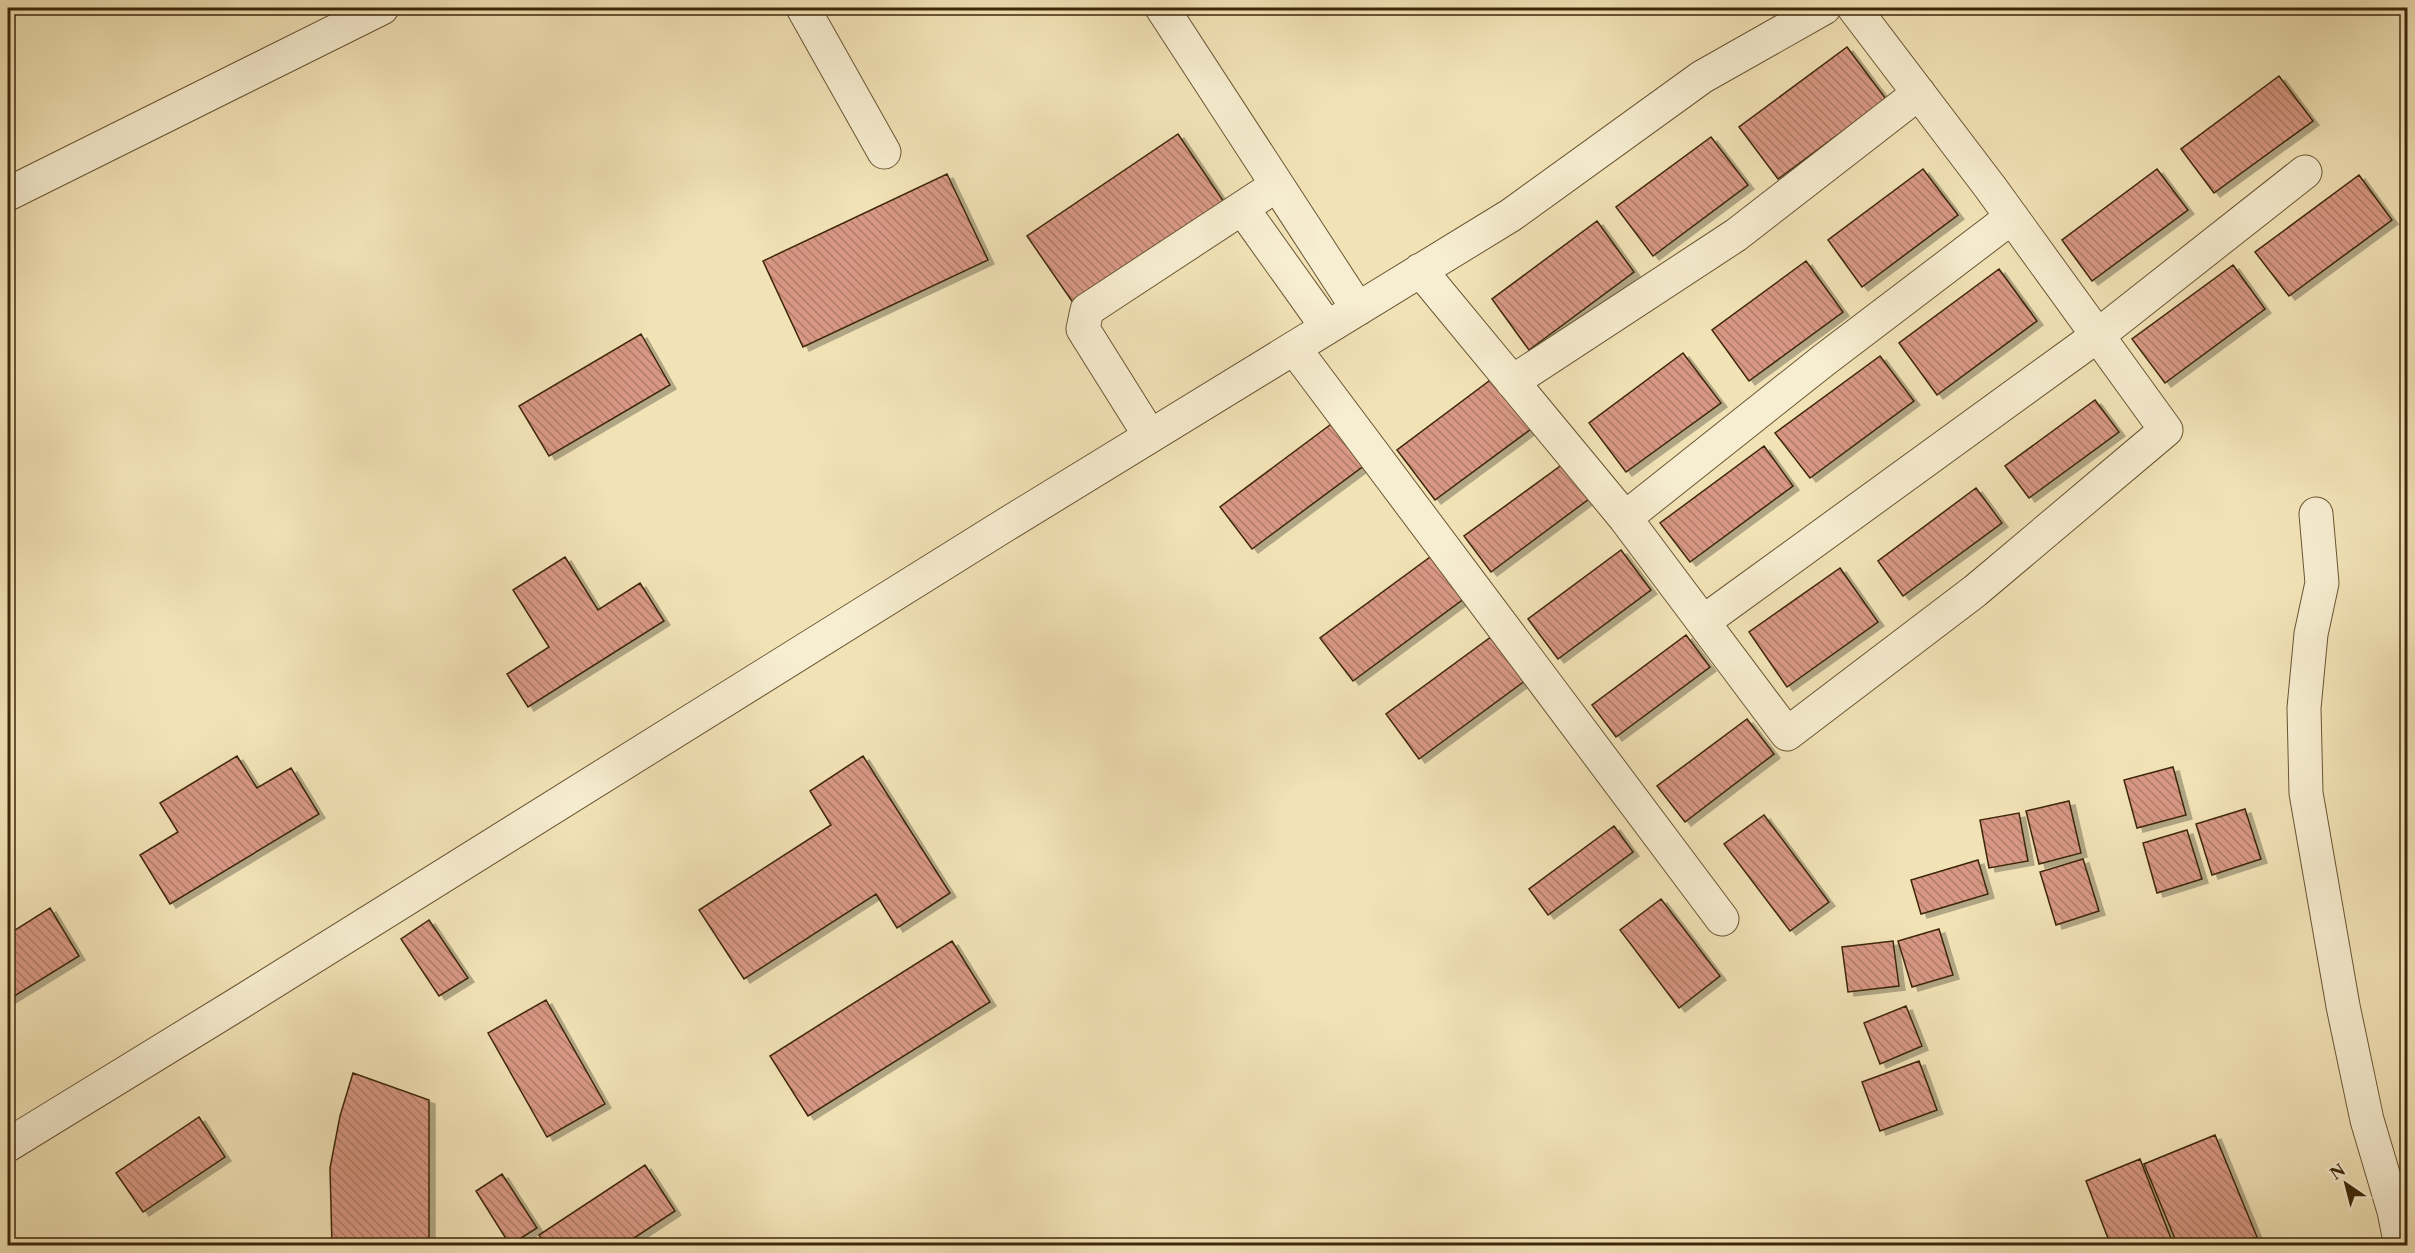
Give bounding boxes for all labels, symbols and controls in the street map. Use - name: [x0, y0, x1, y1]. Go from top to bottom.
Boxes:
- north arrow: [2316, 1154, 2376, 1214]
- text: N: [2326, 1159, 2349, 1184]

